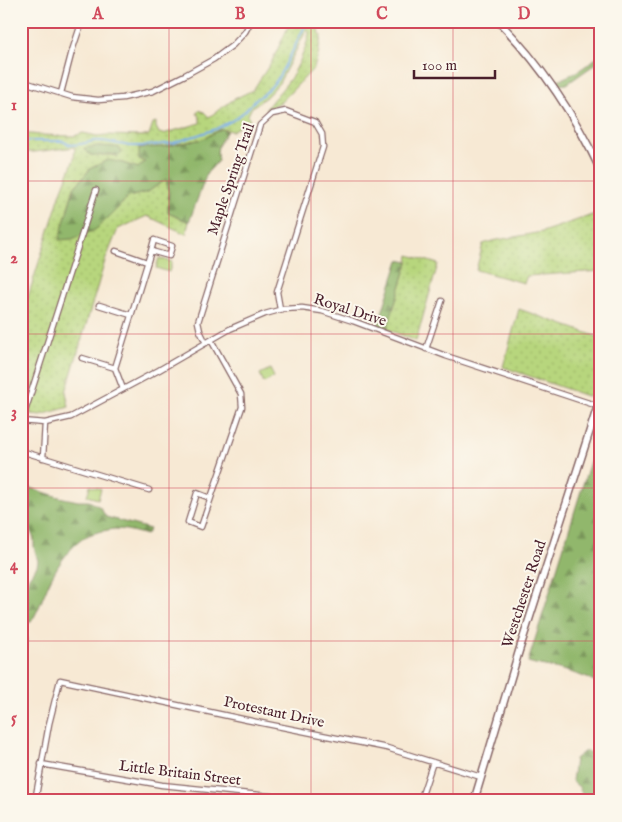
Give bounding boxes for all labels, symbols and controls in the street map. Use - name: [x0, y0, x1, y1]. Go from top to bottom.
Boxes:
- text: A: [92, 5, 105, 25]
- text: B: [235, 5, 246, 25]
- text: C: [376, 5, 388, 25]
- text: D: [518, 5, 531, 25]
- scale bar: [414, 48, 496, 80]
- text: 100 m: [422, 56, 458, 75]
- text: 1: [11, 96, 17, 116]
- street label: Maple Spring Trail: [203, 120, 259, 238]
- text: 2: [10, 249, 18, 269]
- street label: Royal Drive: [311, 289, 389, 331]
- text: 3: [11, 403, 17, 423]
- street label: Westchester Road: [498, 537, 551, 650]
- text: 4: [10, 556, 19, 576]
- street label: Protestant Drive: [222, 692, 326, 732]
- text: 5: [11, 709, 17, 729]
- street label: Little Britain Street: [118, 756, 242, 790]

